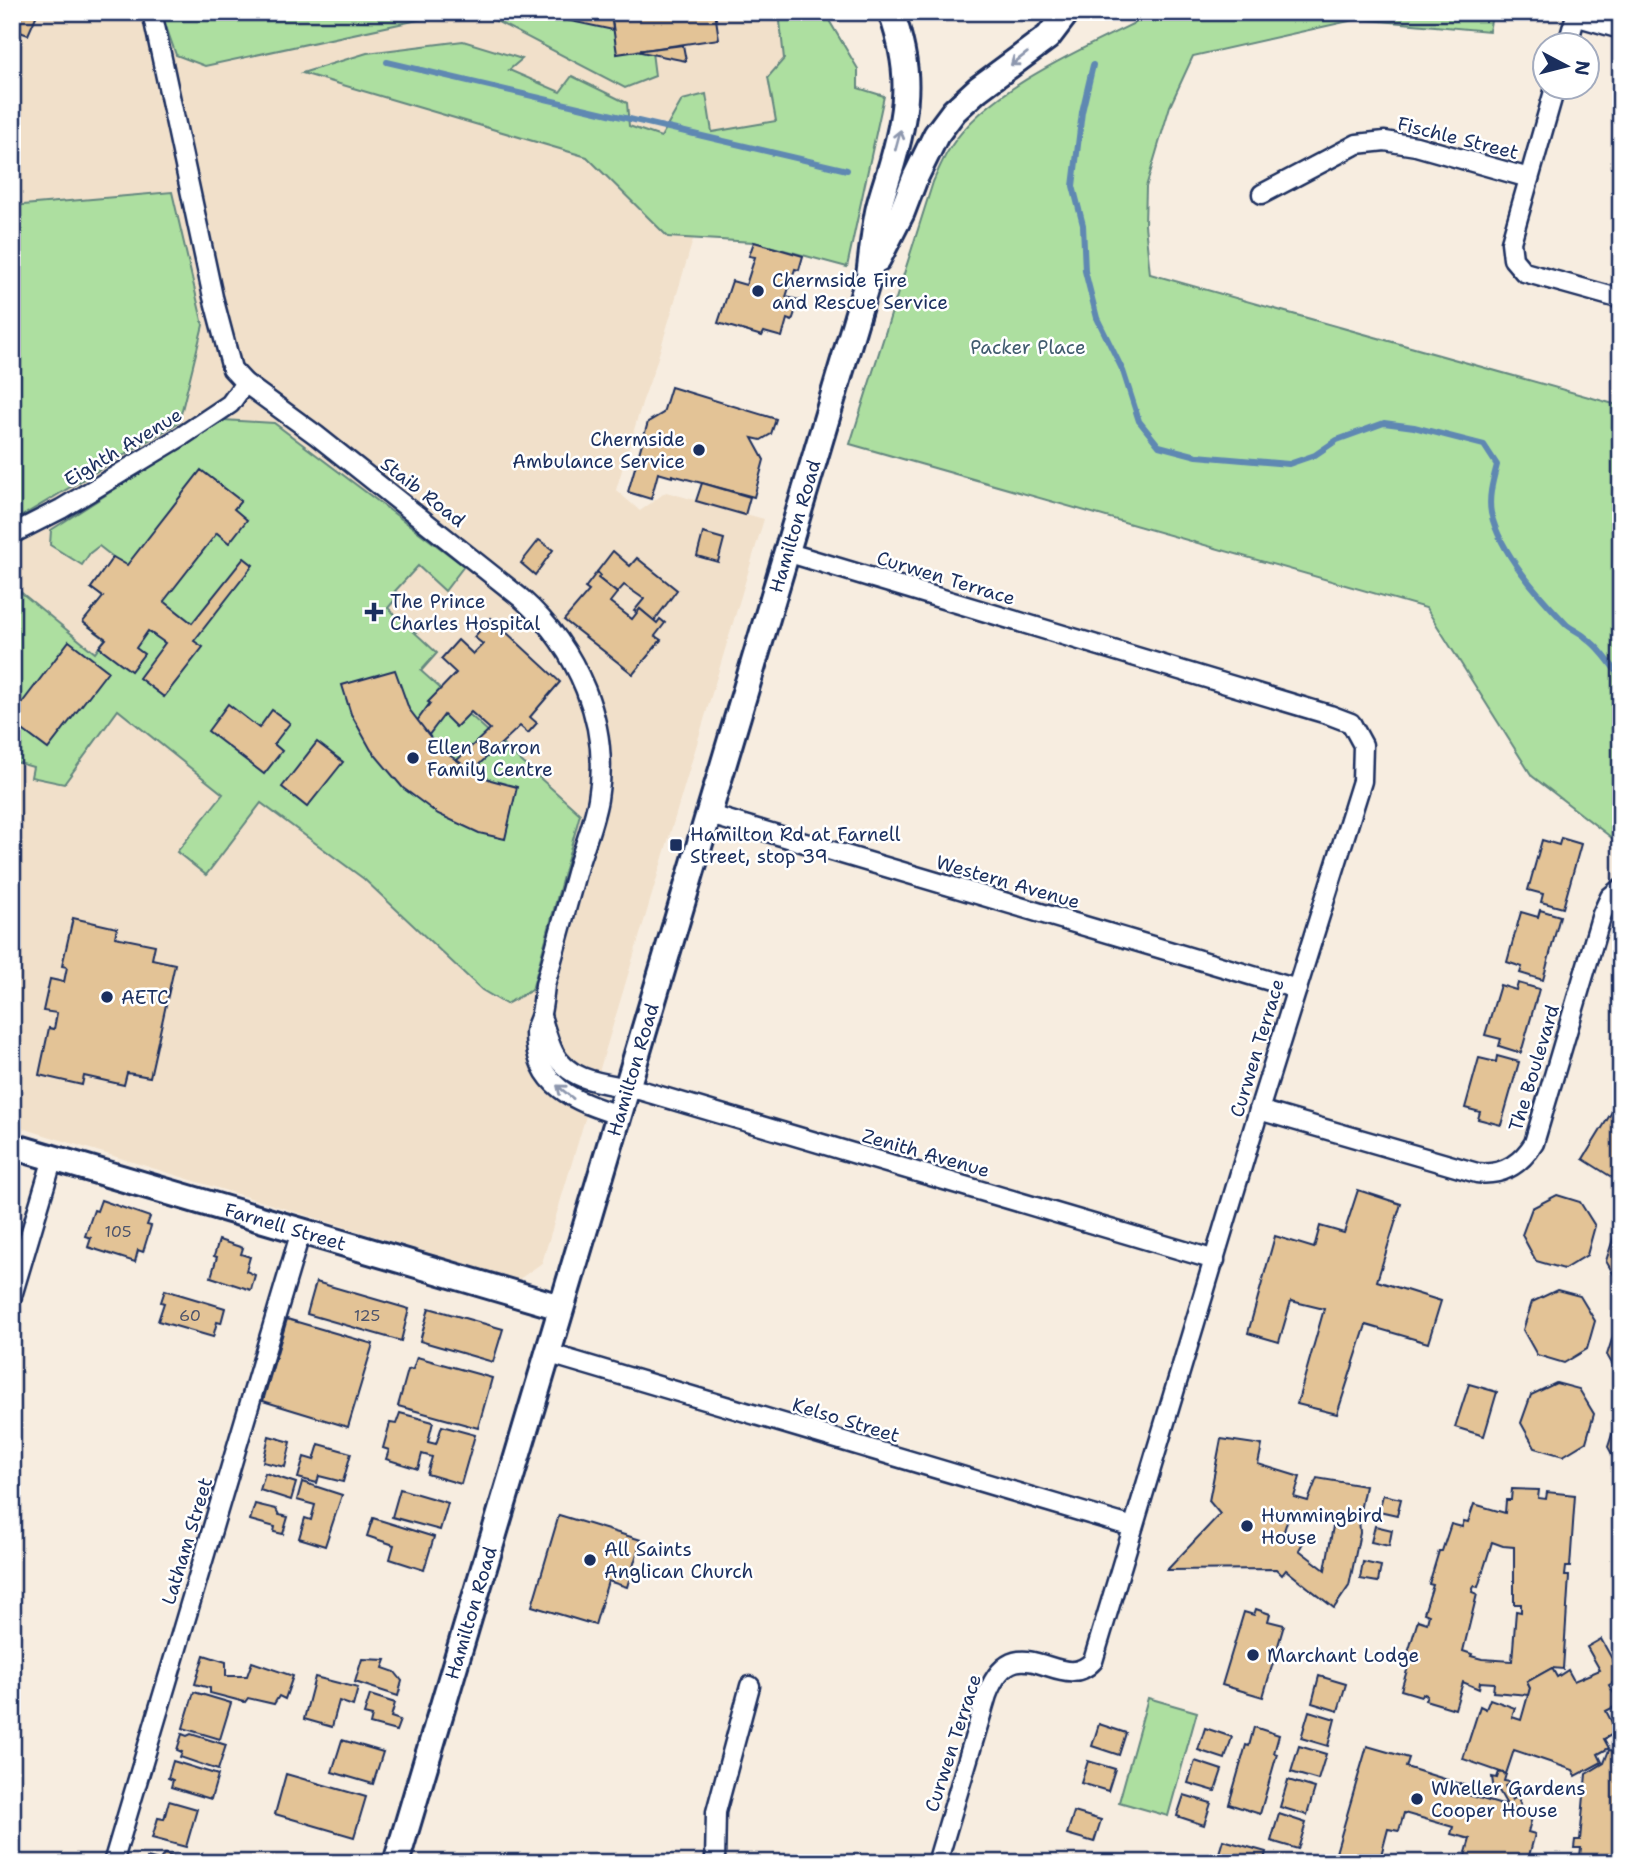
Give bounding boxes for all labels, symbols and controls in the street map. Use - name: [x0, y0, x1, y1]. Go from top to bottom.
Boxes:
- north arrow: [1532, 32, 1602, 102]
- one-way arrow: [1010, 52, 1028, 67]
- text: N: [1569, 59, 1596, 77]
- street label: Fischle Street: [1395, 111, 1521, 165]
- one-way arrow: [893, 129, 906, 151]
- place label: Chermside Fire and Rescue Service: [772, 268, 948, 315]
- marker: Chermside Fire and Rescue Service: [750, 283, 766, 299]
- park label: Packer Place: [970, 335, 1086, 360]
- street label: Eighth Avenue: [59, 402, 187, 492]
- place label: Chermside Ambulance Service: [512, 427, 685, 474]
- marker: Chermside Ambulance Service: [691, 442, 707, 458]
- street label: Staib Road: [376, 451, 470, 533]
- street label: Hamilton Road: [763, 457, 826, 596]
- street label: Curwen Terrace: [874, 545, 1018, 611]
- place label: The Prince Charles Hospital: [390, 589, 540, 636]
- marker: The Prince Charles Hospital: [364, 602, 384, 622]
- place label: Ellen Barron Family Centre: [427, 735, 553, 782]
- marker: Ellen Barron Family Centre: [405, 750, 421, 766]
- place label: Hamilton Rd at Farnell Street, stop 39: [690, 822, 901, 869]
- marker: Hamilton Rd at Farnell Street, stop 39: [668, 837, 684, 853]
- street label: Western Avenue: [933, 850, 1083, 914]
- street label: Curwen Terrace: [1224, 976, 1290, 1120]
- place label: AETC: [121, 985, 169, 1010]
- marker: AETC: [99, 989, 115, 1005]
- street label: Hamilton Road: [601, 1000, 664, 1139]
- street label: The Boulevard: [1503, 1002, 1565, 1134]
- one-way arrow: [557, 1085, 575, 1100]
- street label: Zenith Avenue: [859, 1123, 993, 1183]
- street label: Farnell Street: [222, 1197, 349, 1256]
- house number: 105: [104, 1221, 132, 1242]
- house number: 60: [179, 1305, 201, 1326]
- house number: 125: [354, 1305, 380, 1326]
- street label: Kelso Street: [789, 1392, 903, 1448]
- street label: Latham Street: [156, 1474, 218, 1608]
- place label: Hummingbird House: [1261, 1503, 1383, 1550]
- marker: Hummingbird House: [1239, 1518, 1255, 1534]
- place label: All Saints Anglican Church: [604, 1537, 753, 1584]
- street label: Hamilton Road: [439, 1543, 502, 1682]
- marker: All Saints Anglican Church: [582, 1552, 598, 1568]
- place label: Marchant Lodge: [1267, 1643, 1419, 1668]
- marker: Marchant Lodge: [1245, 1647, 1261, 1663]
- street label: Curwen Terrace: [919, 1671, 987, 1815]
- place label: Wheller Gardens Cooper House: [1431, 1776, 1586, 1823]
- marker: Wheller Gardens Cooper House: [1409, 1791, 1425, 1807]

